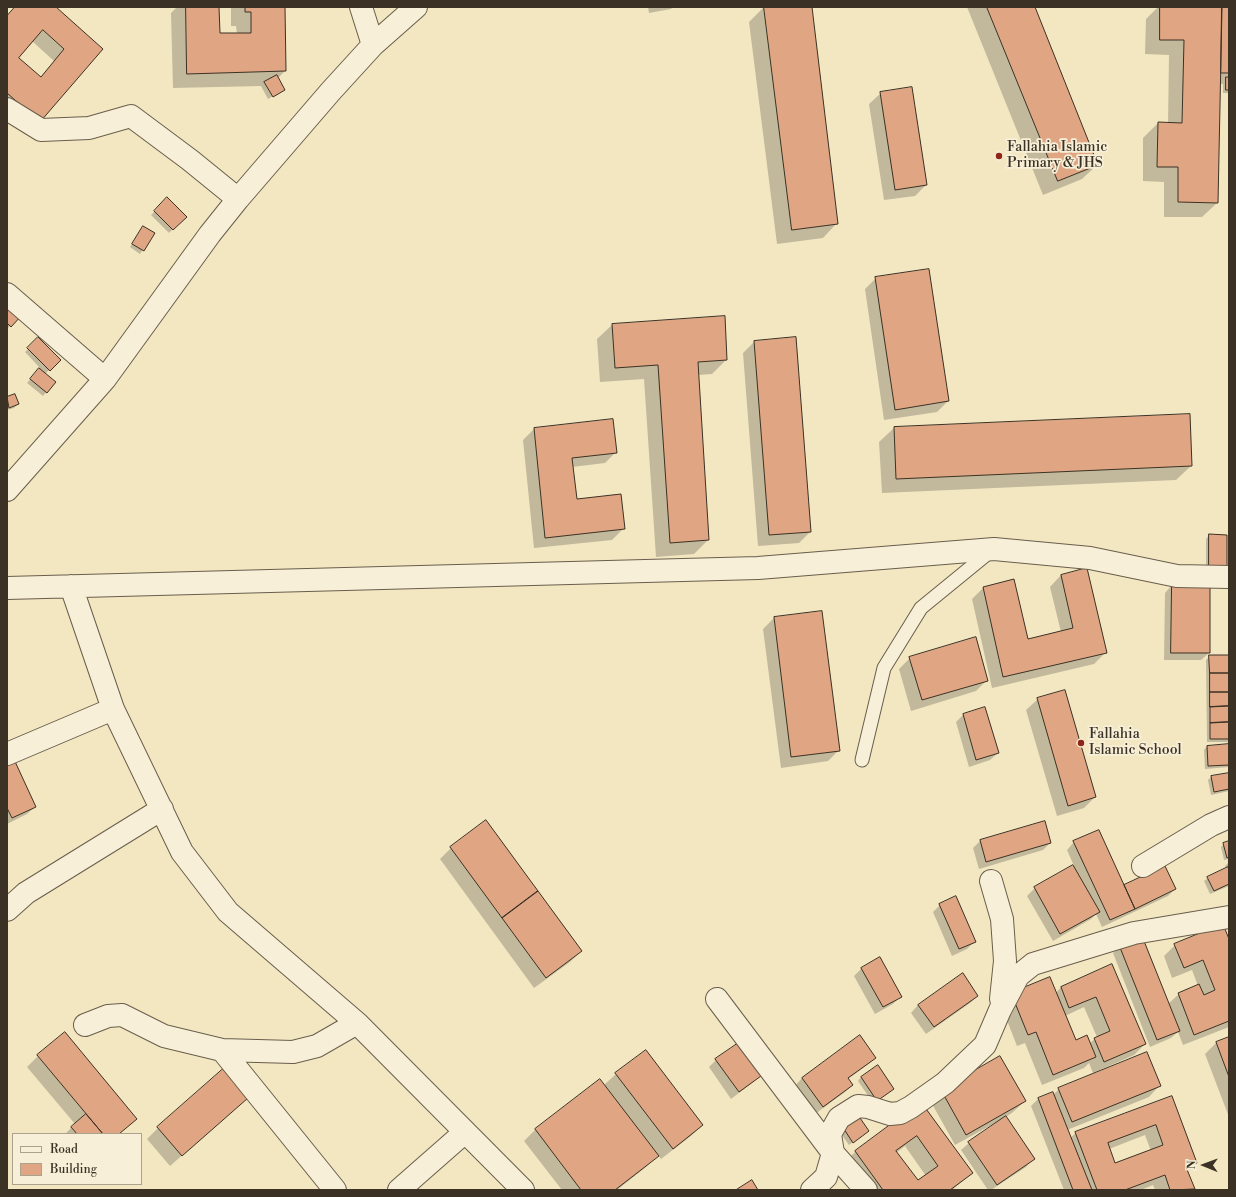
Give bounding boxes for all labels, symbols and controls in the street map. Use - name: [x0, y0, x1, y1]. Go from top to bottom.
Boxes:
- place label: Fallahia Islamic Primary & JHS: [1007, 140, 1107, 172]
- marker: Fallahia Islamic Primary & JHS: [994, 151, 1004, 161]
- place label: Fallahia Islamic School: [1089, 727, 1182, 760]
- marker: Fallahia Islamic School: [1076, 738, 1086, 748]
- legend: [12, 1133, 142, 1185]
- text: Road: [50, 1142, 78, 1157]
- north arrow: [1184, 1145, 1224, 1185]
- text: N: [1185, 1160, 1199, 1169]
- text: Building: [50, 1162, 97, 1177]

